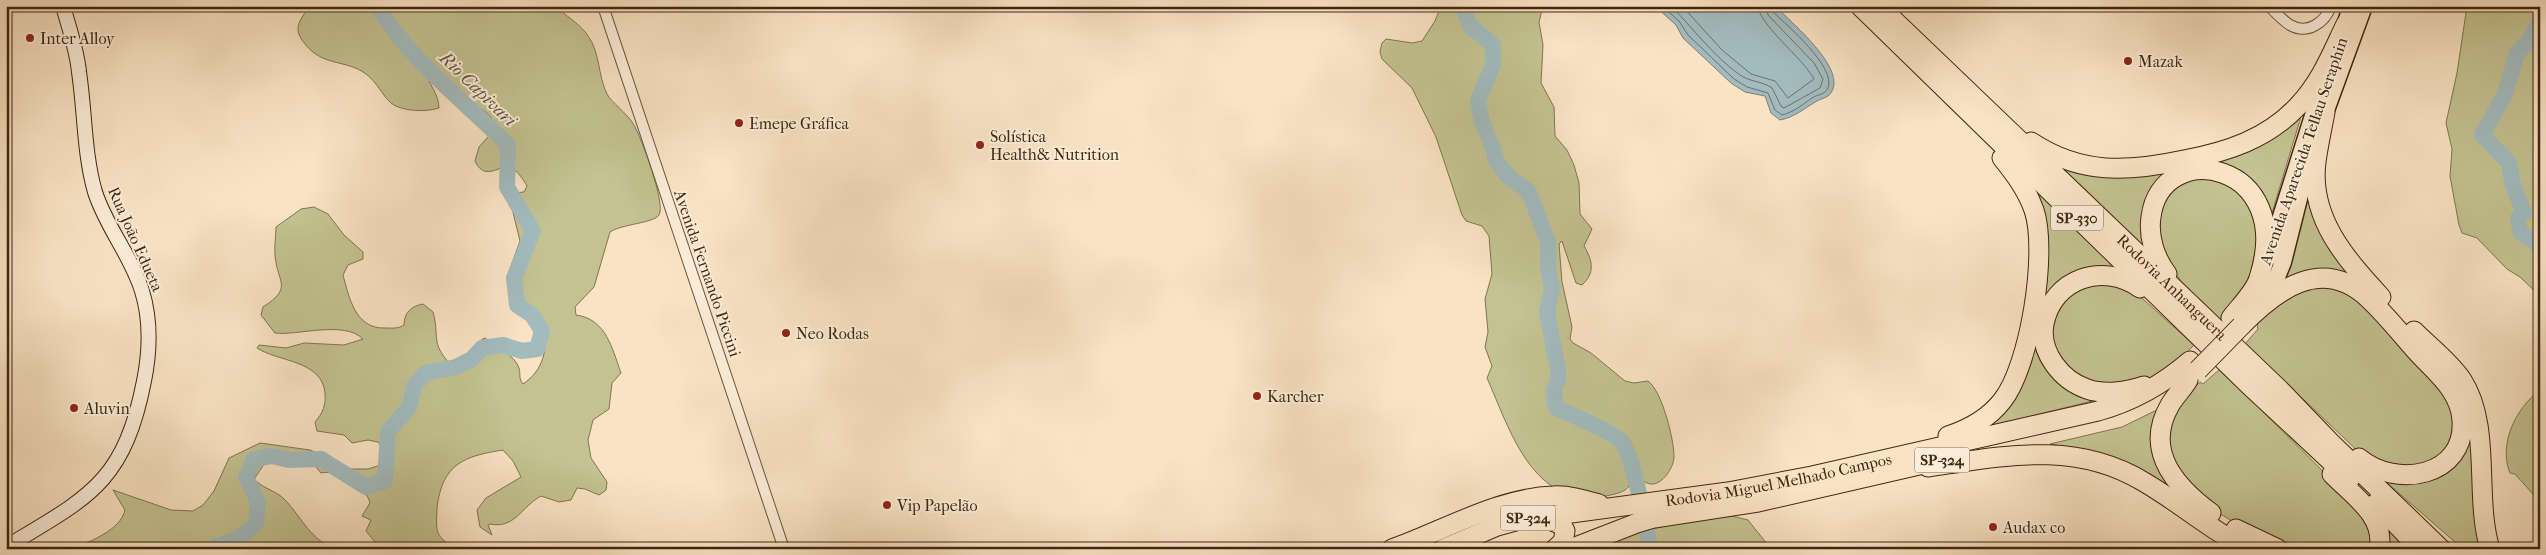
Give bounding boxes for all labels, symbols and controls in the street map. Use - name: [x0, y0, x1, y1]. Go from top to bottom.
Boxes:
- place label: Inter Alloy: [40, 29, 115, 48]
- marker: Inter Alloy: [24, 32, 36, 44]
- street label: Avenida Aparecida Tellau Seraphin: [2255, 34, 2352, 268]
- water label: Rio Capivari: [434, 47, 522, 132]
- place label: Mazak: [2138, 52, 2184, 71]
- marker: Mazak: [2122, 55, 2134, 67]
- place label: Emepe Gráfica: [749, 114, 849, 133]
- marker: Emepe Gráfica: [733, 117, 745, 129]
- place label: Solística Health& Nutrition: [990, 127, 1120, 164]
- marker: Solística Health& Nutrition: [974, 139, 986, 151]
- street label: Rua João Edueta: [104, 184, 167, 295]
- street label: Avenida Fernando Piccini: [670, 186, 745, 360]
- road number: SP-330: [2051, 206, 2103, 230]
- street label: Rodovia Anhanguera: [2113, 230, 2231, 345]
- place label: Neo Rodas: [796, 324, 869, 343]
- marker: Neo Rodas: [780, 327, 792, 339]
- place label: Karcher: [1267, 387, 1324, 406]
- marker: Karcher: [1251, 390, 1263, 402]
- place label: Aluvin: [83, 399, 130, 418]
- marker: Aluvin: [68, 402, 80, 414]
- road number: SP-324: [1914, 448, 1970, 472]
- street label: Rodovia Miguel Melhado Campos: [1664, 449, 1893, 510]
- place label: Vip Papelão: [896, 496, 978, 515]
- marker: Vip Papelão: [881, 499, 893, 511]
- road number: SP-324: [1500, 506, 1556, 530]
- place label: Audax co: [2002, 518, 2065, 537]
- marker: Audax co: [1987, 521, 1999, 533]

